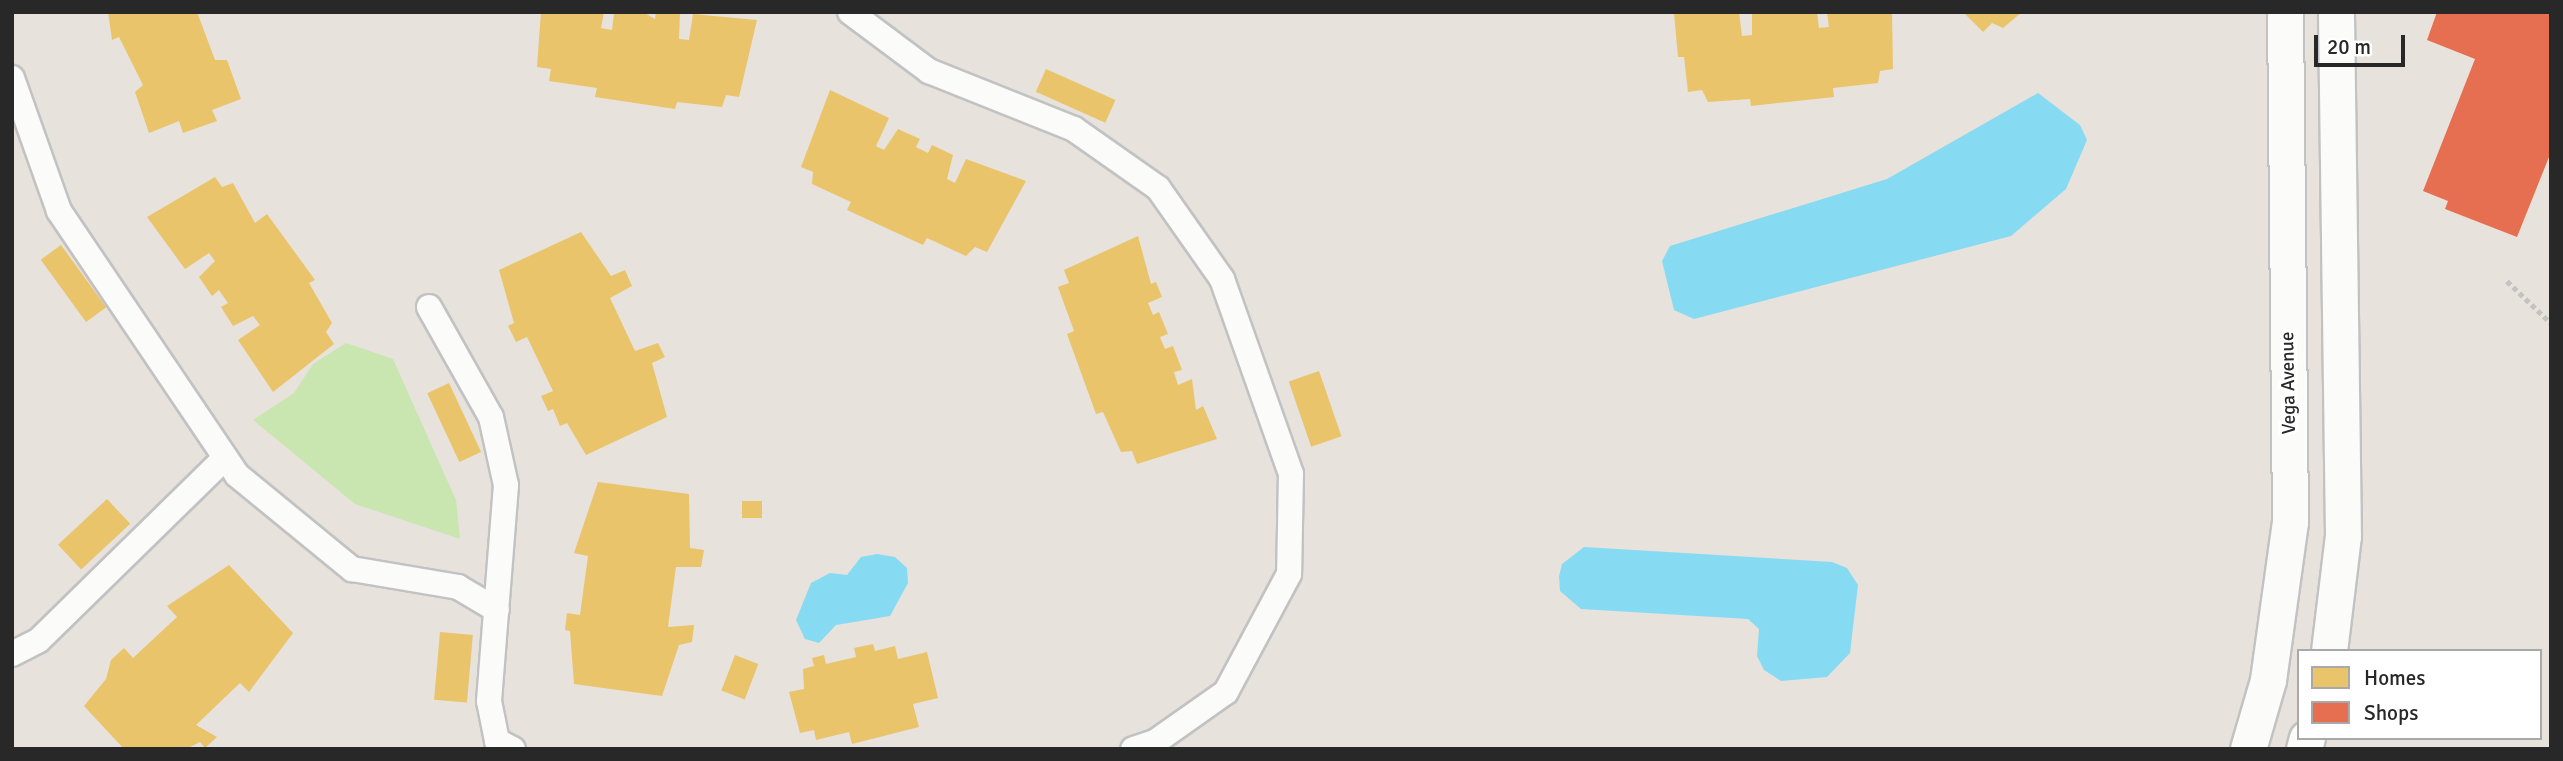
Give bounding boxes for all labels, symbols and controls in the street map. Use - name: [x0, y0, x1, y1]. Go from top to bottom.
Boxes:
- scale bar: [2318, 21, 2409, 65]
- text: 20 m: [2327, 34, 2371, 60]
- street label: Vega Avenue: [2277, 331, 2301, 435]
- legend: [2297, 649, 2542, 740]
- text: Homes: [2364, 665, 2426, 691]
- text: Shops: [2364, 700, 2418, 726]

